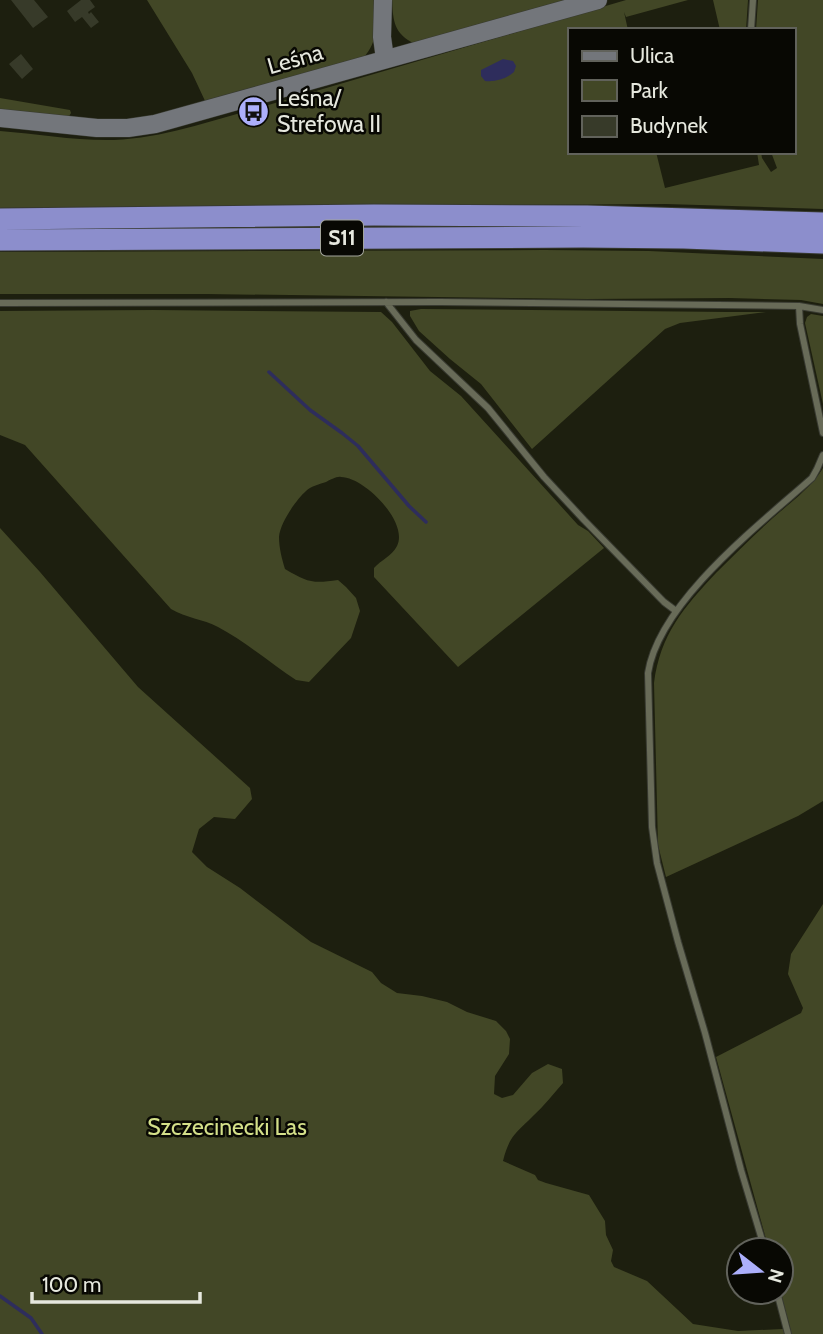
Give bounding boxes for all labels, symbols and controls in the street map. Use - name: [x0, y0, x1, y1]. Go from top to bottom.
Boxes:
- legend: [568, 28, 795, 154]
- street label: Leśna: [264, 38, 326, 80]
- text: Ulica: [630, 43, 674, 68]
- text: Park: [630, 78, 668, 103]
- place label: Leśna/ Strefowa II: [277, 84, 381, 138]
- bus stop icon: Leśna/ Strefowa II: [237, 94, 271, 128]
- text: Budynek: [630, 113, 708, 138]
- road number: S11: [321, 220, 363, 256]
- park label: Szczecinecki Las: [147, 1113, 307, 1141]
- north arrow: [725, 1236, 795, 1306]
- scale bar: [32, 1260, 200, 1304]
- text: N: [763, 1266, 789, 1286]
- text: 100 m: [42, 1272, 101, 1297]

